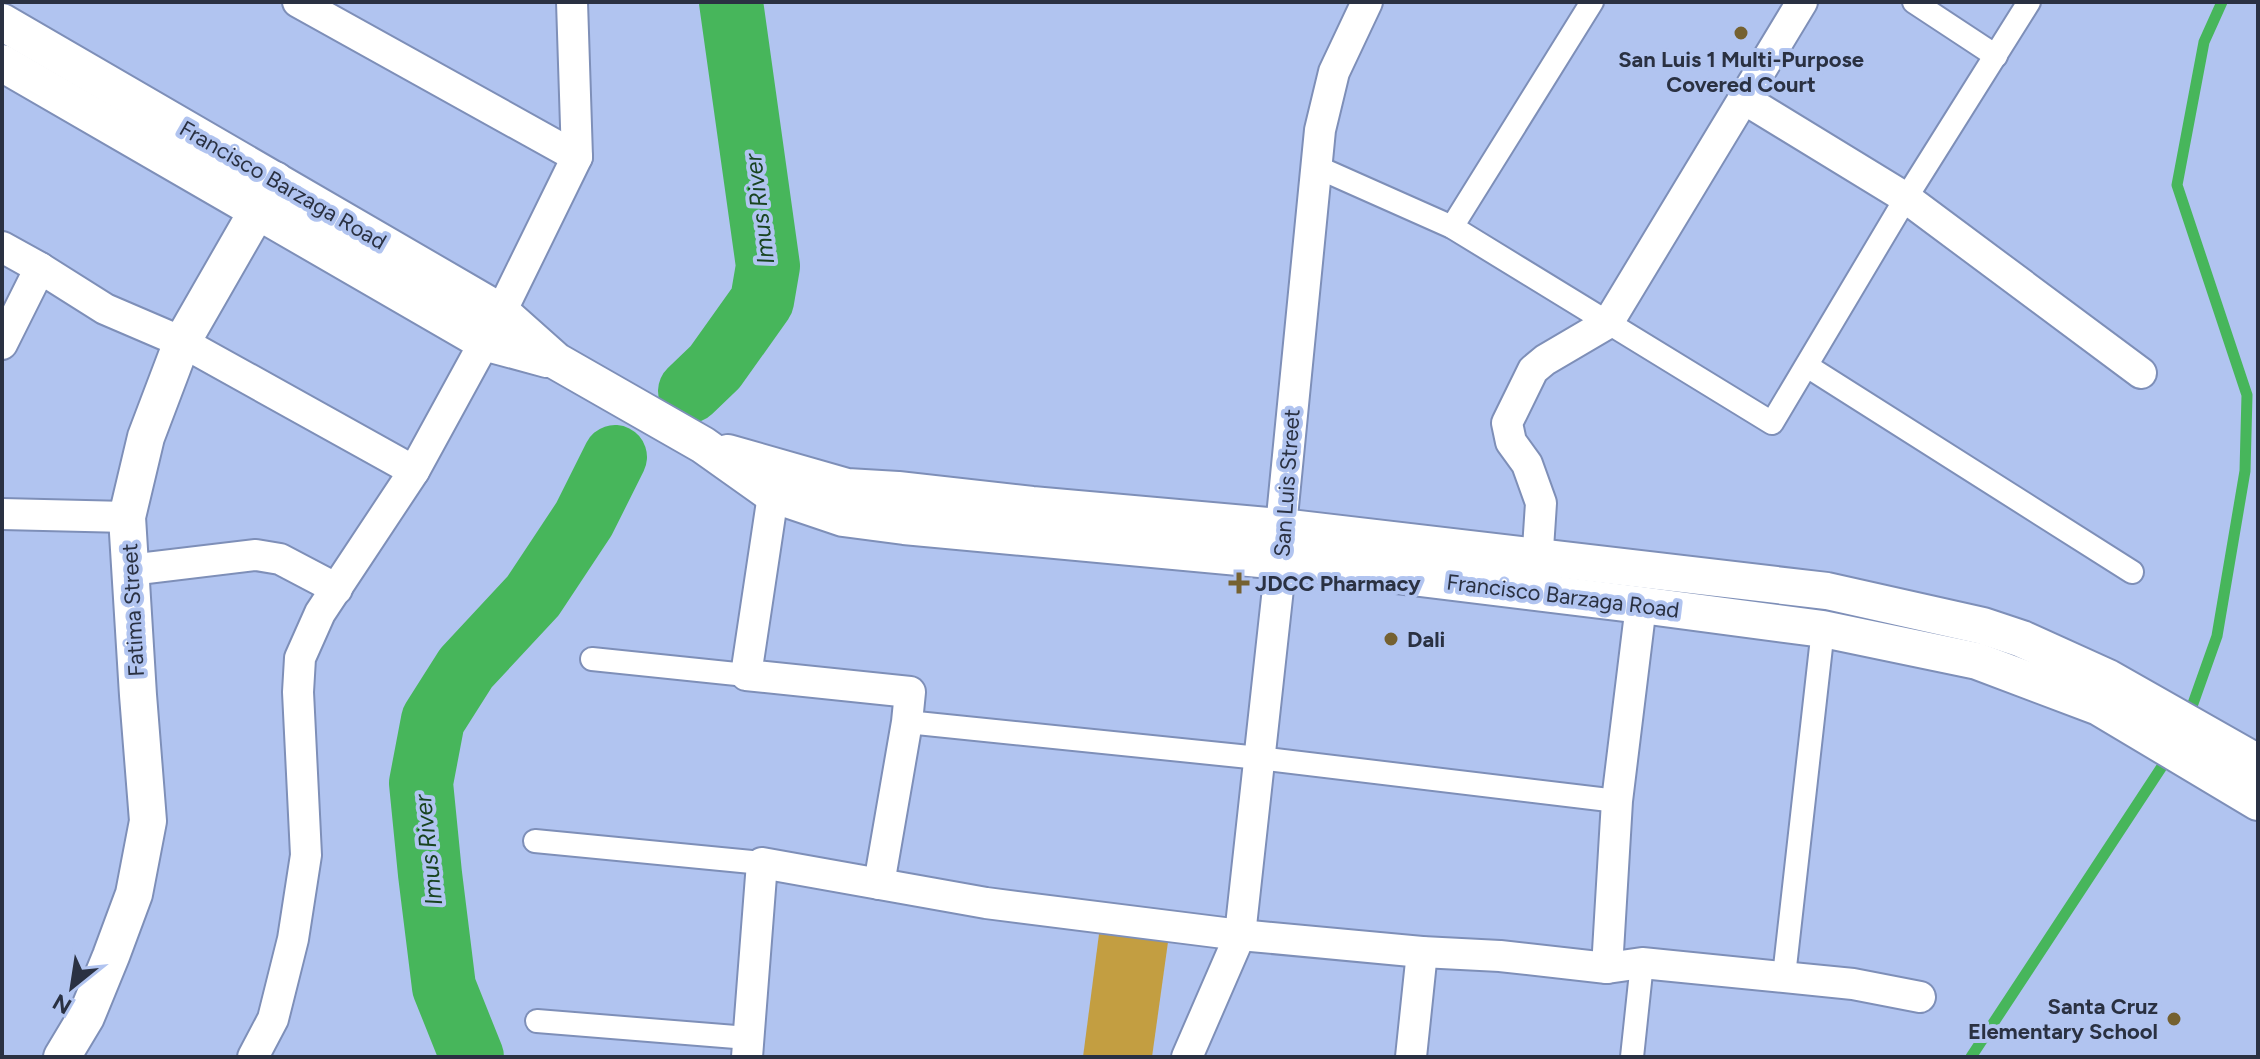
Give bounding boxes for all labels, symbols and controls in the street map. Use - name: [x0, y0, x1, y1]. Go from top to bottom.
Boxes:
- marker: San Luis 1 Multi-Purpose Covered Court: [1732, 24, 1750, 42]
- place label: San Luis 1 Multi-Purpose Covered Court: [1618, 46, 1864, 98]
- street label: Francisco Barzaga Road: [175, 115, 391, 255]
- water label: Imus River: [738, 151, 780, 266]
- street label: San Luis Street: [1268, 408, 1306, 558]
- street label: Fatima Street: [116, 543, 150, 677]
- street label: Francisco Barzaga Road: [1445, 568, 1681, 624]
- place label: JDCC Pharmacy: [1255, 570, 1421, 597]
- marker: JDCC Pharmacy: [1230, 574, 1248, 592]
- place label: Dali: [1407, 626, 1445, 653]
- marker: Dali: [1382, 630, 1400, 648]
- water label: Imus River: [408, 792, 448, 907]
- north arrow: [32, 947, 112, 1027]
- text: N: [48, 988, 76, 1020]
- place label: Santa Cruz Elementary School: [1968, 993, 2158, 1045]
- marker: Santa Cruz Elementary School: [2165, 1010, 2183, 1028]

